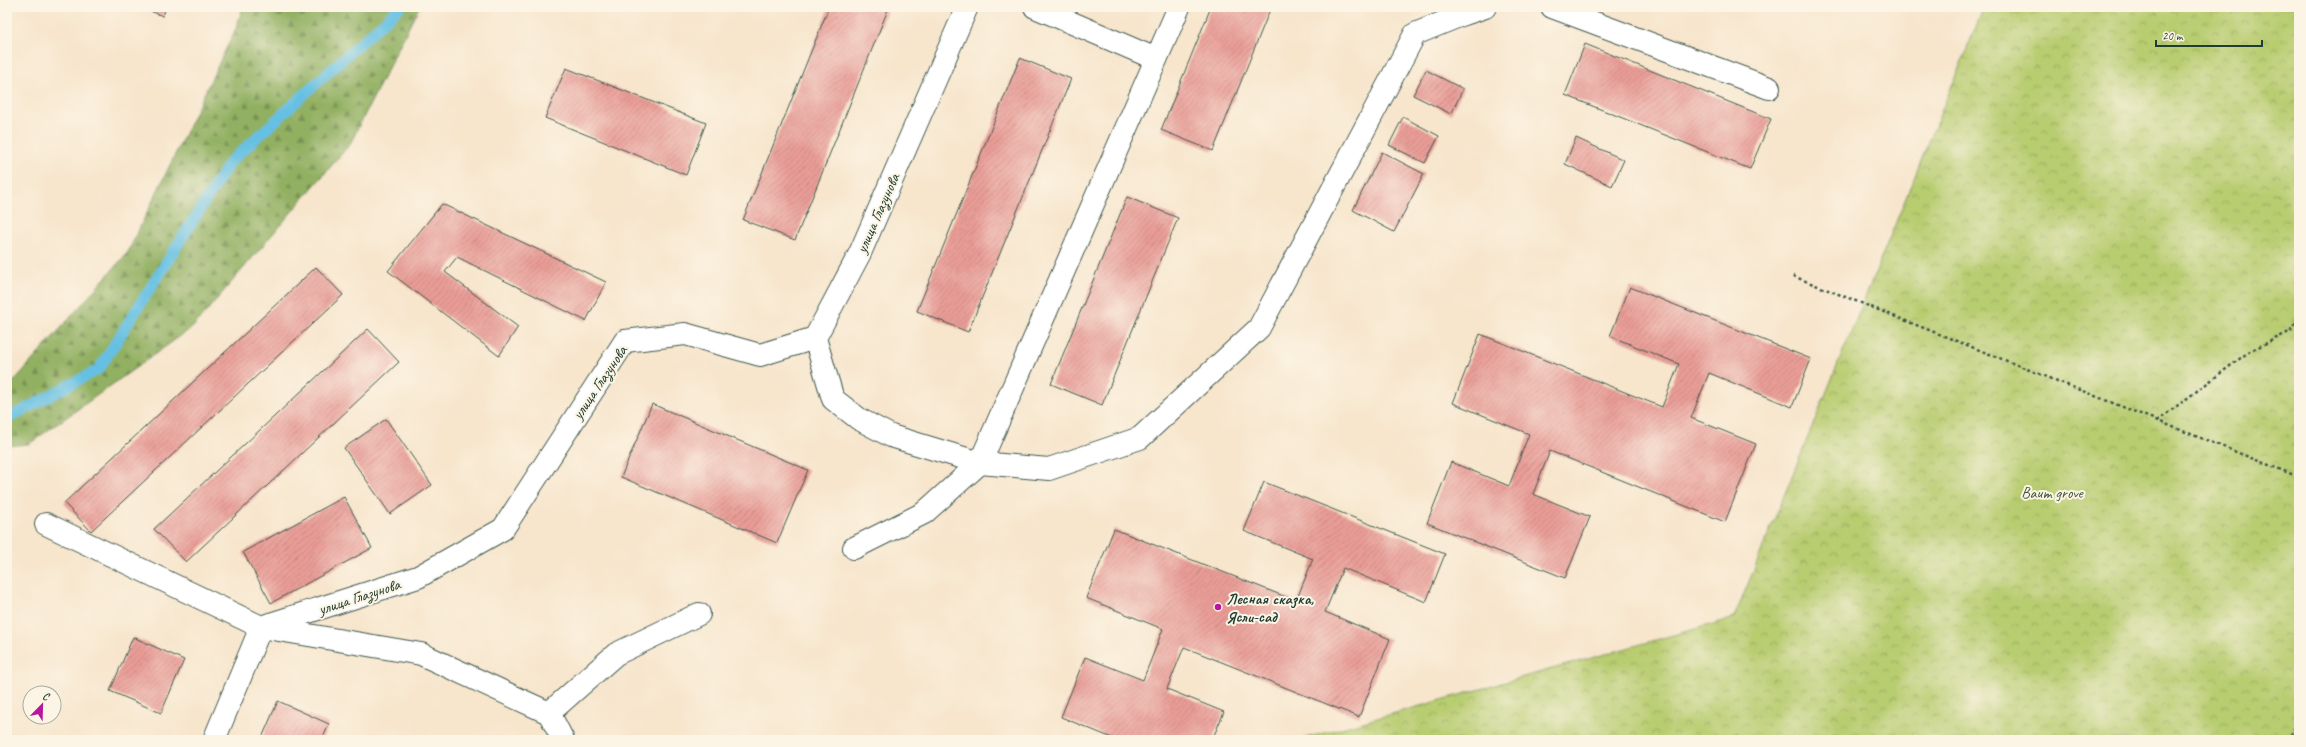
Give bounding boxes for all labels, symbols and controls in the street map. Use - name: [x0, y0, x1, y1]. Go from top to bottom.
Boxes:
- scale bar: [2156, 22, 2262, 48]
- text: 20 m: [2162, 28, 2184, 44]
- street label: улица Глазунова: [851, 170, 905, 257]
- street label: улица Глазунова: [567, 341, 632, 424]
- park label: Baum grove: [2021, 483, 2085, 503]
- street label: улица Глазунова: [315, 574, 404, 620]
- place label: Лесная сказка, Ясли-сад: [1226, 589, 1314, 627]
- marker: Лесная сказка, Ясли-сад: [1213, 602, 1223, 612]
- north arrow: [22, 685, 62, 725]
- text: С: [41, 688, 53, 704]

